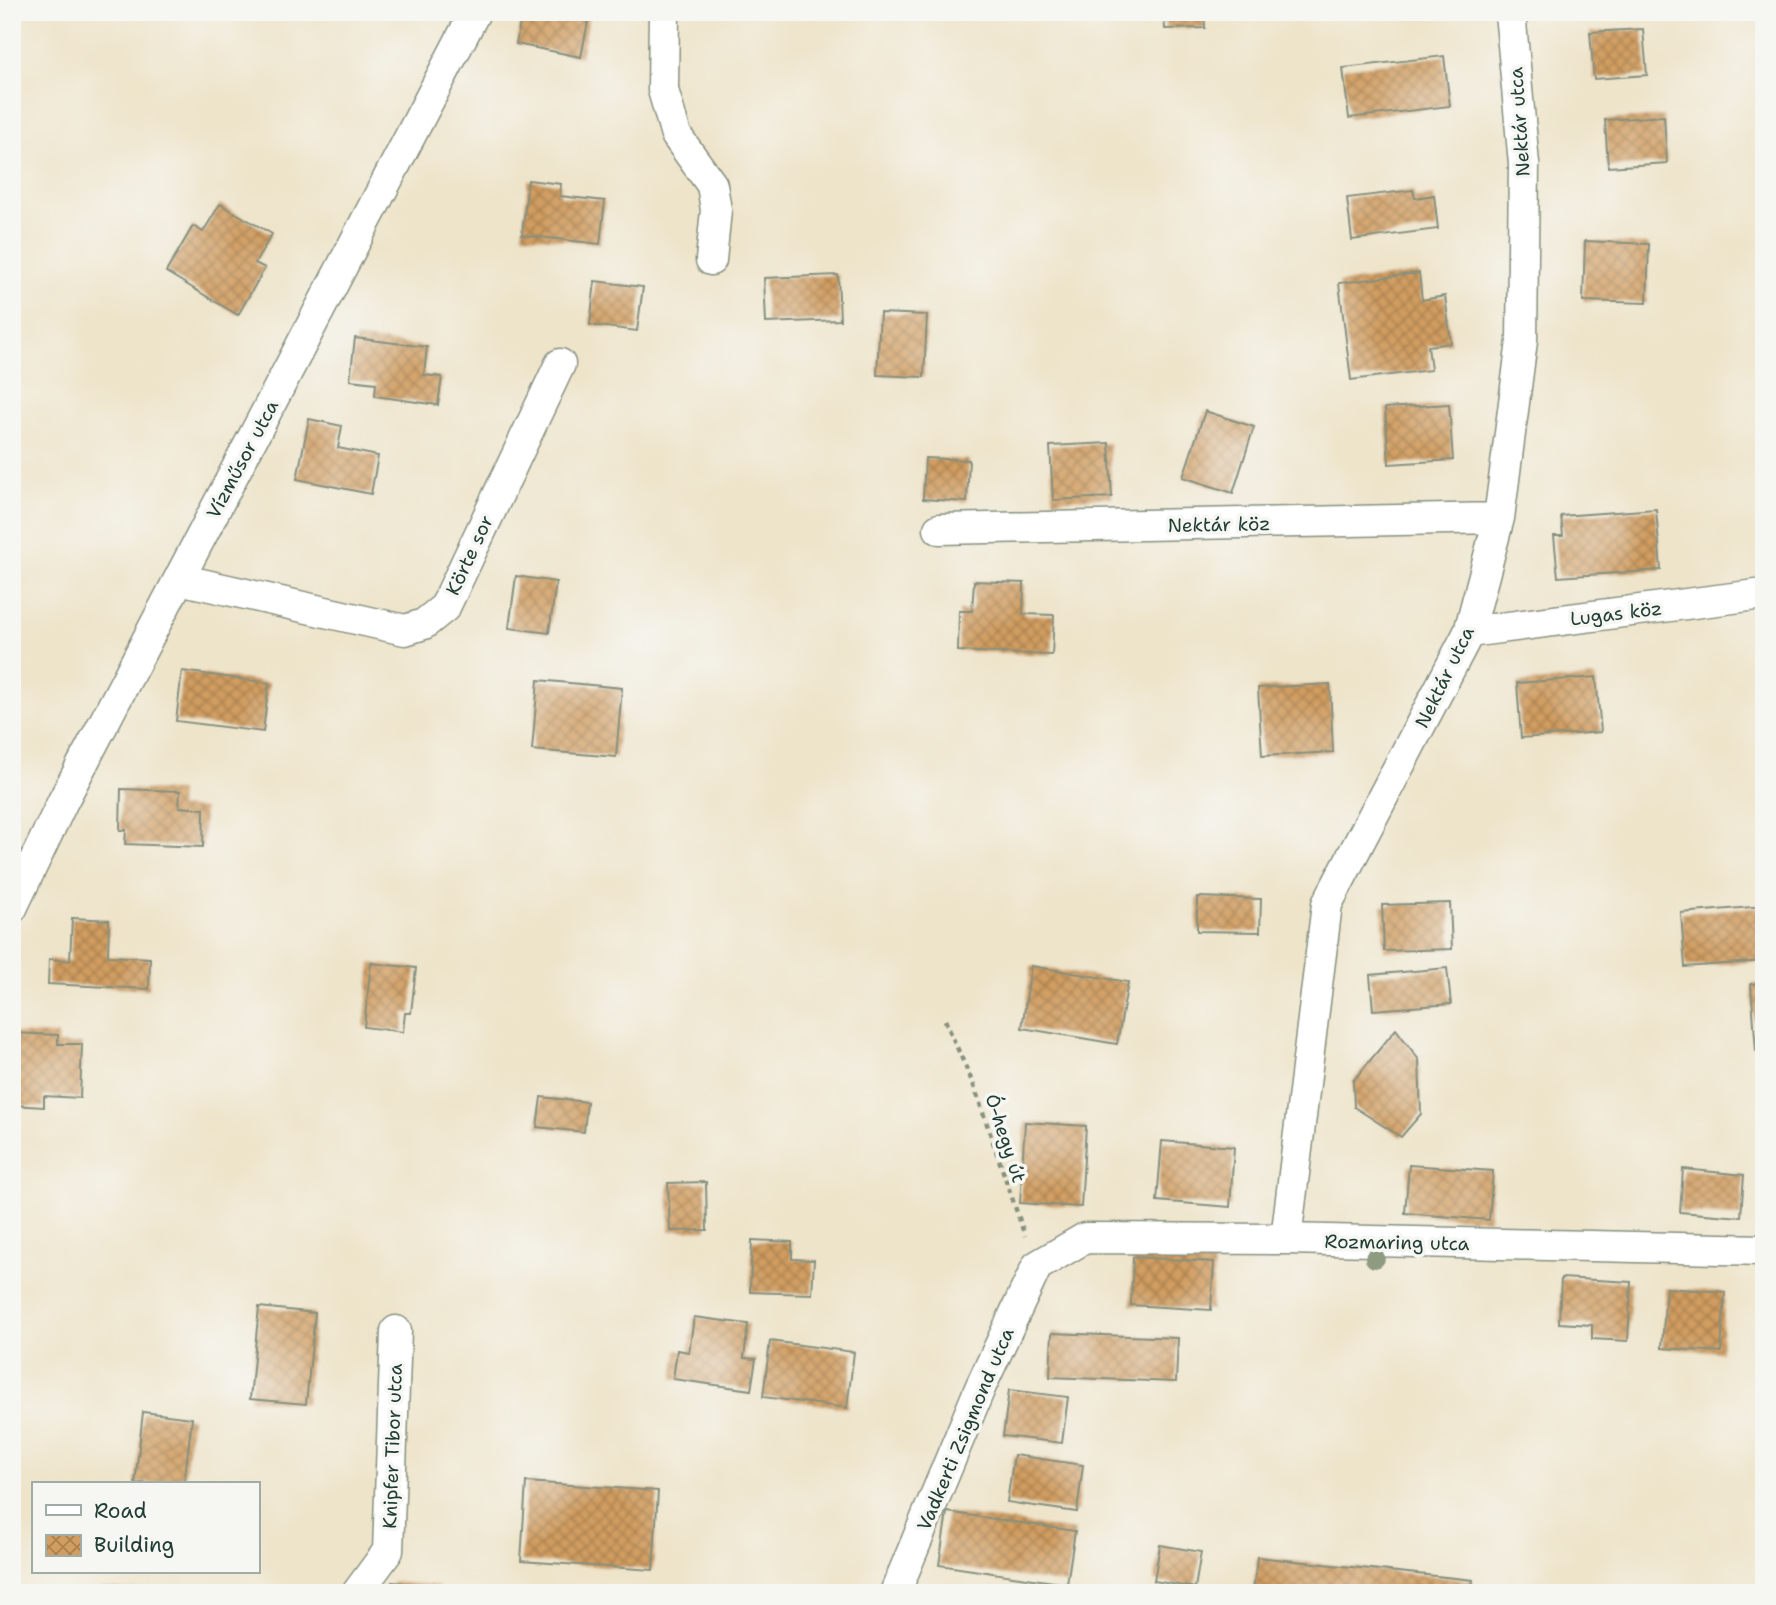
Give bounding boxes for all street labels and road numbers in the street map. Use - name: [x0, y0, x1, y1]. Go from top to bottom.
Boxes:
- street label: Nektár utca: [1503, 66, 1536, 178]
- street label: Vízműsor utca: [201, 395, 284, 523]
- street label: Körte sor: [440, 511, 499, 599]
- street label: Nektár köz: [1167, 511, 1271, 538]
- street label: Lugas köz: [1569, 595, 1664, 632]
- street label: Nektár utca: [1409, 622, 1480, 732]
- street label: Ó-hegy út: [979, 1090, 1033, 1186]
- street label: Rozmaring utca: [1324, 1229, 1470, 1256]
- street label: Vadkerti Zsigmond utca: [911, 1324, 1020, 1534]
- street label: Knipfer Tibor utca: [377, 1363, 408, 1529]

